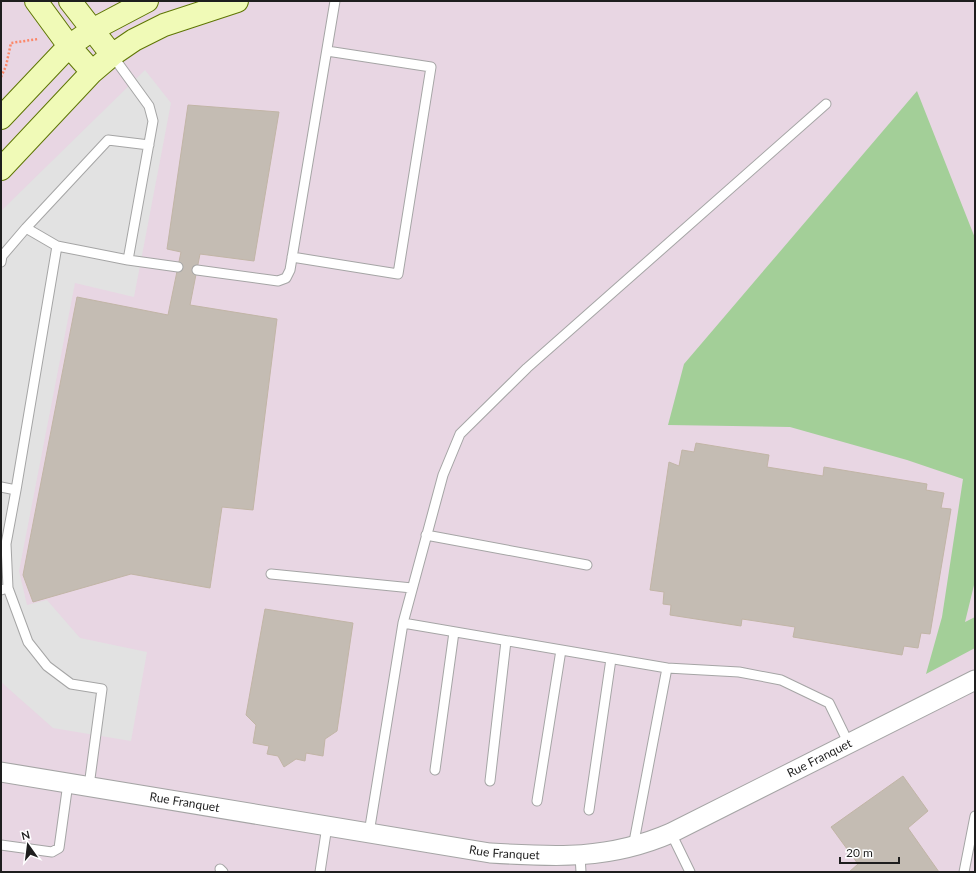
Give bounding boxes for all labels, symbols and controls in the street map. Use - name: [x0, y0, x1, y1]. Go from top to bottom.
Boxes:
- street label: Rue Franquet: [784, 735, 855, 780]
- street label: Rue Franquet: [148, 789, 221, 815]
- north arrow: [8, 825, 48, 865]
- text: N: [20, 827, 31, 842]
- scale bar: [840, 839, 899, 865]
- street label: Rue Franquet: [468, 842, 541, 862]
- text: 20 m: [846, 845, 873, 860]

